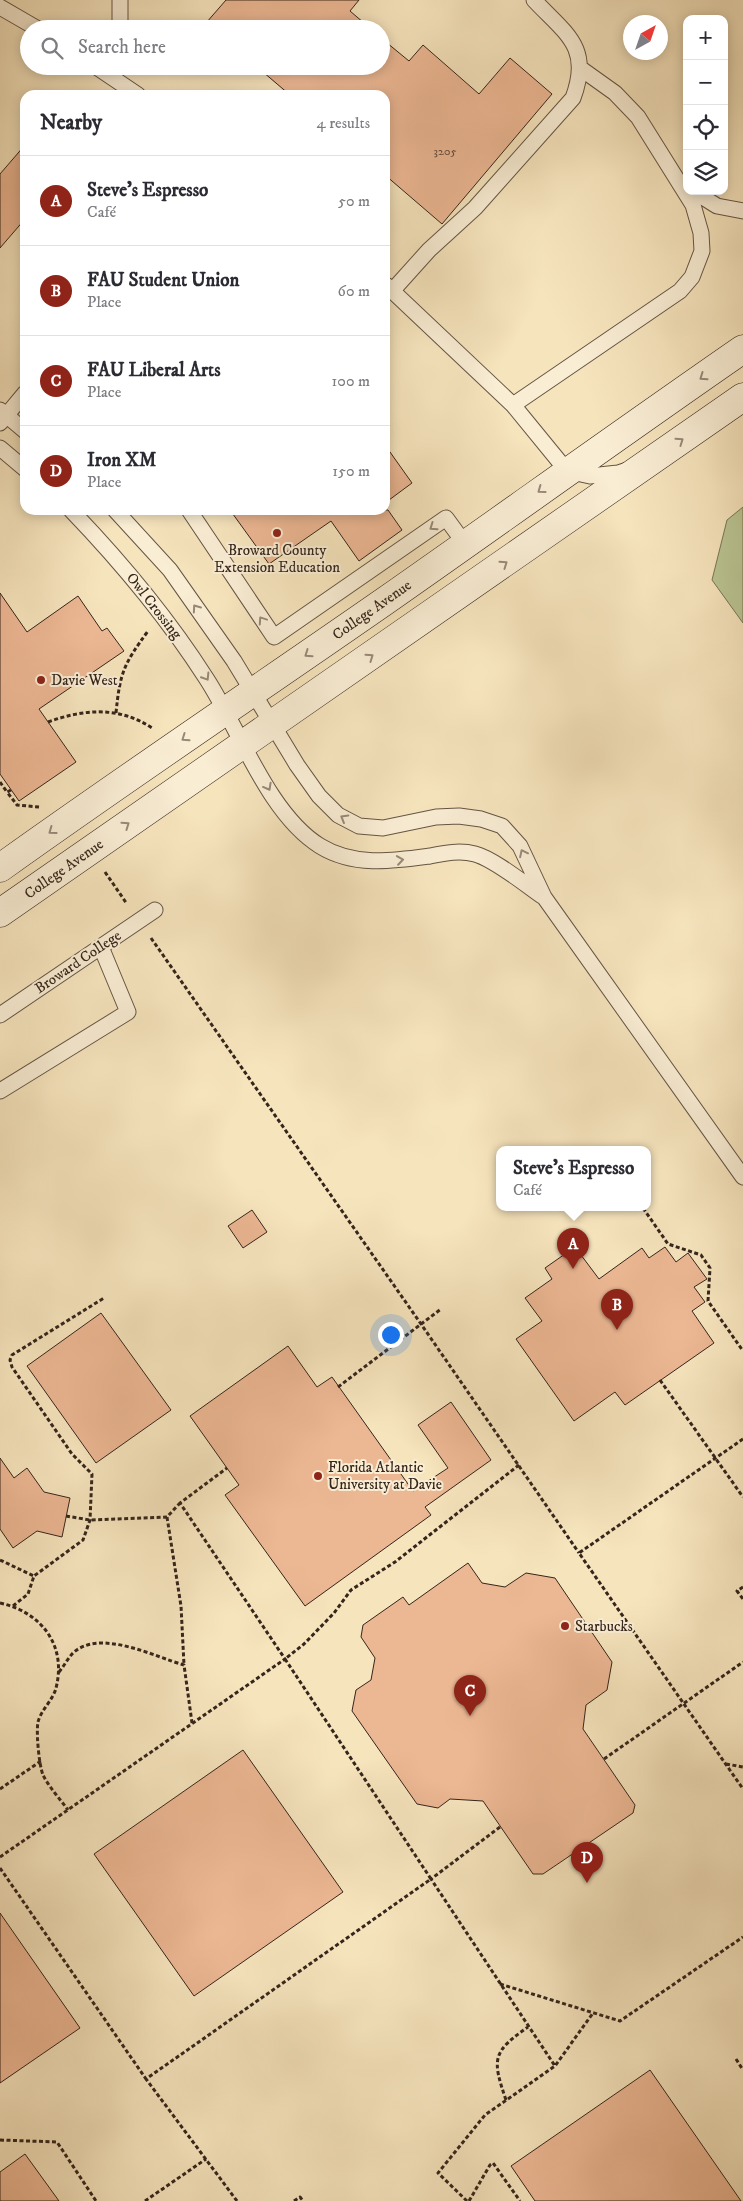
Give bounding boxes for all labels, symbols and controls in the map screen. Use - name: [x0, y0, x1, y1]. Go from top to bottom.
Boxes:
- north arrow: [623, 15, 668, 60]
- map controls: [683, 15, 728, 195]
- button: +: [683, 15, 728, 60]
- search box: [20, 20, 390, 75]
- icon: search: [38, 34, 66, 62]
- text: Search here: [78, 36, 166, 59]
- button: −: [683, 60, 728, 105]
- button: locate: [683, 105, 728, 150]
- text: Nearby: [40, 110, 102, 136]
- text: 4 results: [317, 113, 370, 133]
- house number: 3205: [434, 144, 456, 159]
- button: layers: [683, 150, 728, 195]
- text: Steve's Espresso: [87, 179, 208, 202]
- text: A: [51, 191, 61, 211]
- text: 50 m: [338, 191, 370, 211]
- text: Café: [87, 202, 116, 222]
- text: FAU Student Union: [87, 269, 239, 292]
- text: B: [51, 281, 61, 301]
- text: 60 m: [338, 281, 370, 301]
- text: Place: [87, 292, 121, 312]
- text: FAU Liberal Arts: [87, 359, 221, 382]
- text: C: [51, 371, 61, 391]
- text: 100 m: [332, 371, 370, 391]
- one-way arrow: [699, 371, 709, 380]
- text: Place: [87, 382, 121, 402]
- one-way arrow: [674, 438, 684, 447]
- text: Iron XM: [87, 449, 156, 472]
- text: D: [50, 461, 62, 481]
- text: 150 m: [332, 461, 370, 481]
- text: Place: [87, 472, 121, 492]
- one-way arrow: [537, 484, 547, 493]
- one-way arrow: [429, 521, 438, 530]
- marker: Broward County Extension Education: [271, 527, 283, 539]
- place label: Broward County Extension Education: [214, 541, 340, 577]
- one-way arrow: [498, 561, 507, 570]
- street label: Owl Crossing: [122, 569, 186, 644]
- street label: College Avenue: [329, 576, 415, 644]
- one-way arrow: [193, 604, 202, 614]
- one-way arrow: [259, 616, 268, 625]
- one-way arrow: [305, 648, 314, 657]
- one-way arrow: [364, 654, 374, 663]
- place label: Davie West: [51, 671, 118, 690]
- one-way arrow: [199, 672, 209, 681]
- marker: Davie West: [35, 674, 47, 686]
- one-way arrow: [181, 732, 190, 741]
- one-way arrow: [261, 781, 271, 790]
- one-way arrow: [340, 814, 349, 824]
- one-way arrow: [120, 822, 130, 831]
- one-way arrow: [49, 826, 58, 834]
- street label: College Avenue: [21, 835, 107, 903]
- one-way arrow: [519, 849, 529, 858]
- one-way arrow: [395, 856, 404, 866]
- street label: Broward College: [31, 926, 125, 998]
- popup: [496, 1146, 651, 1211]
- text: Steve's Espresso: [513, 1157, 634, 1180]
- text: Café: [513, 1180, 542, 1200]
- pin: A: [557, 1228, 589, 1269]
- pin: B: [601, 1289, 633, 1330]
- your location: [378, 1322, 404, 1348]
- place label: Florida Atlantic University at Davie: [328, 1458, 442, 1494]
- marker: Florida Atlantic University at Davie: [312, 1470, 324, 1482]
- place label: Starbucks: [575, 1617, 633, 1636]
- marker: Starbucks: [559, 1620, 571, 1632]
- pin: C: [454, 1675, 486, 1716]
- pin: D: [571, 1842, 603, 1883]

